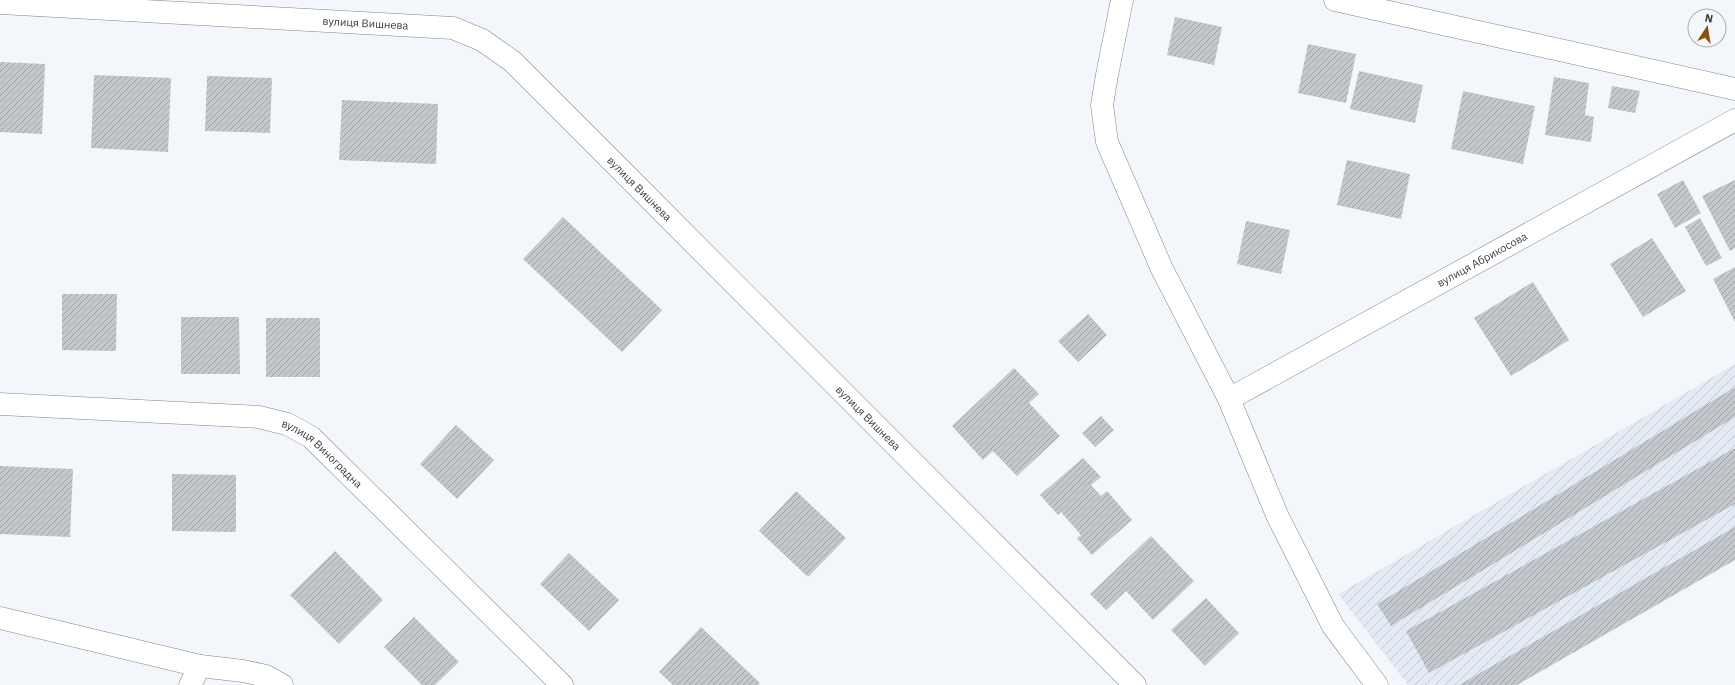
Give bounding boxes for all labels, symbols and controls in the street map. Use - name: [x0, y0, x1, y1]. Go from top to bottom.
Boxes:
- north arrow: [1687, 8, 1727, 48]
- text: N: [1704, 11, 1714, 26]
- street label: вулиця Вишнева: [322, 14, 409, 33]
- street label: вулиця Вишнева: [604, 153, 675, 224]
- street label: вулиця Абрикосова: [1434, 229, 1530, 290]
- street label: вулиця Вишнева: [833, 382, 904, 453]
- street label: вулиця Виноградна: [280, 416, 365, 491]

